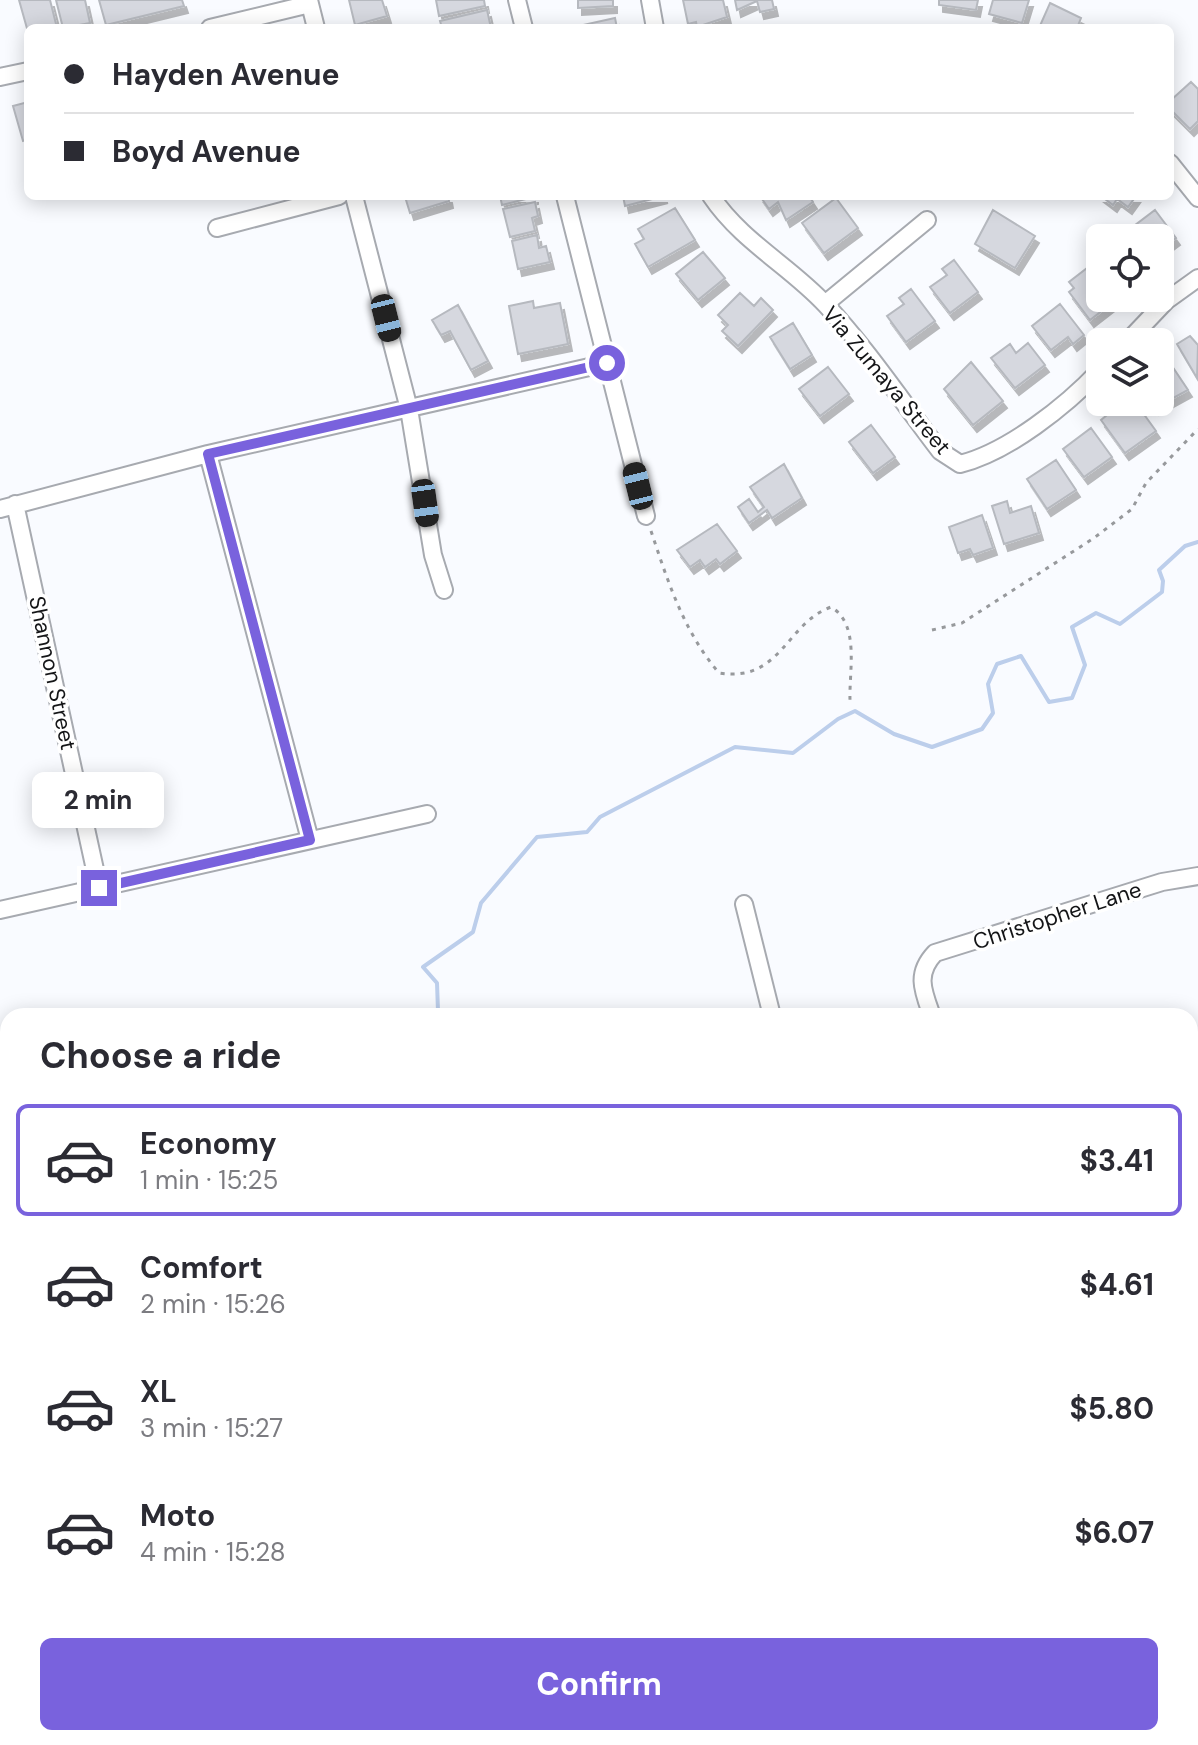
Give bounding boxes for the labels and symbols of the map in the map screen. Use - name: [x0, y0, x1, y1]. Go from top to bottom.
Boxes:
- car: [369, 292, 403, 344]
- street label: Via Zumaya Street: [816, 300, 957, 461]
- route start: [589, 345, 625, 381]
- car: [621, 460, 655, 512]
- car: [410, 478, 440, 528]
- street label: Shannon Street: [22, 594, 83, 753]
- callout: 2 min: [33, 772, 165, 828]
- route end: [81, 870, 117, 906]
- street label: Christopher Lane: [969, 875, 1145, 956]

